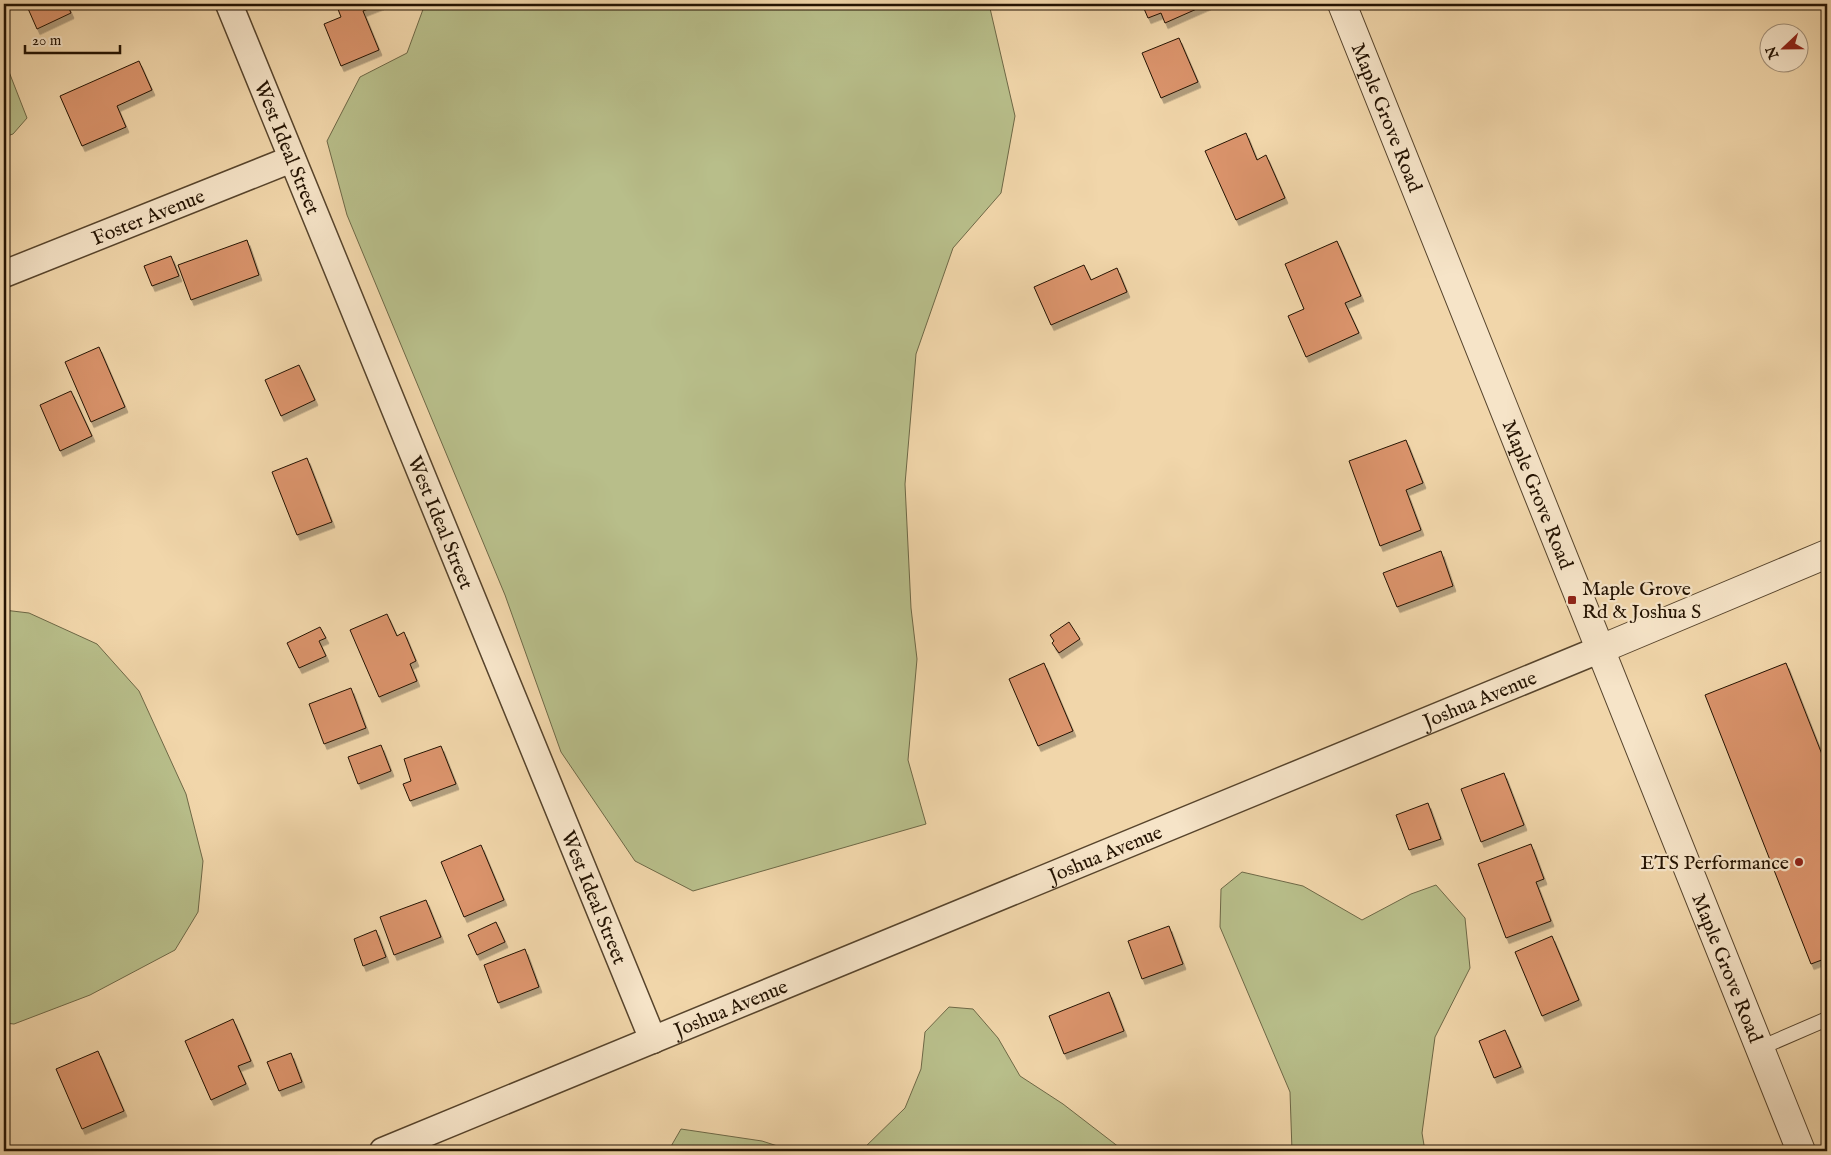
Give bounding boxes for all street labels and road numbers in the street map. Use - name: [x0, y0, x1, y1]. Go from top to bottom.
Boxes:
- street label: Maple Grove Road: [1345, 40, 1427, 196]
- street label: West Ideal Street: [248, 78, 325, 219]
- street label: Foster Avenue: [88, 184, 209, 252]
- street label: Maple Grove Road: [1496, 416, 1578, 573]
- street label: West Ideal Street: [401, 452, 478, 593]
- street label: Joshua Avenue: [1418, 666, 1541, 736]
- street label: Joshua Avenue: [1043, 820, 1166, 890]
- street label: West Ideal Street: [555, 827, 632, 968]
- street label: Maple Grove Road: [1685, 890, 1767, 1047]
- street label: Joshua Avenue: [669, 975, 792, 1044]

